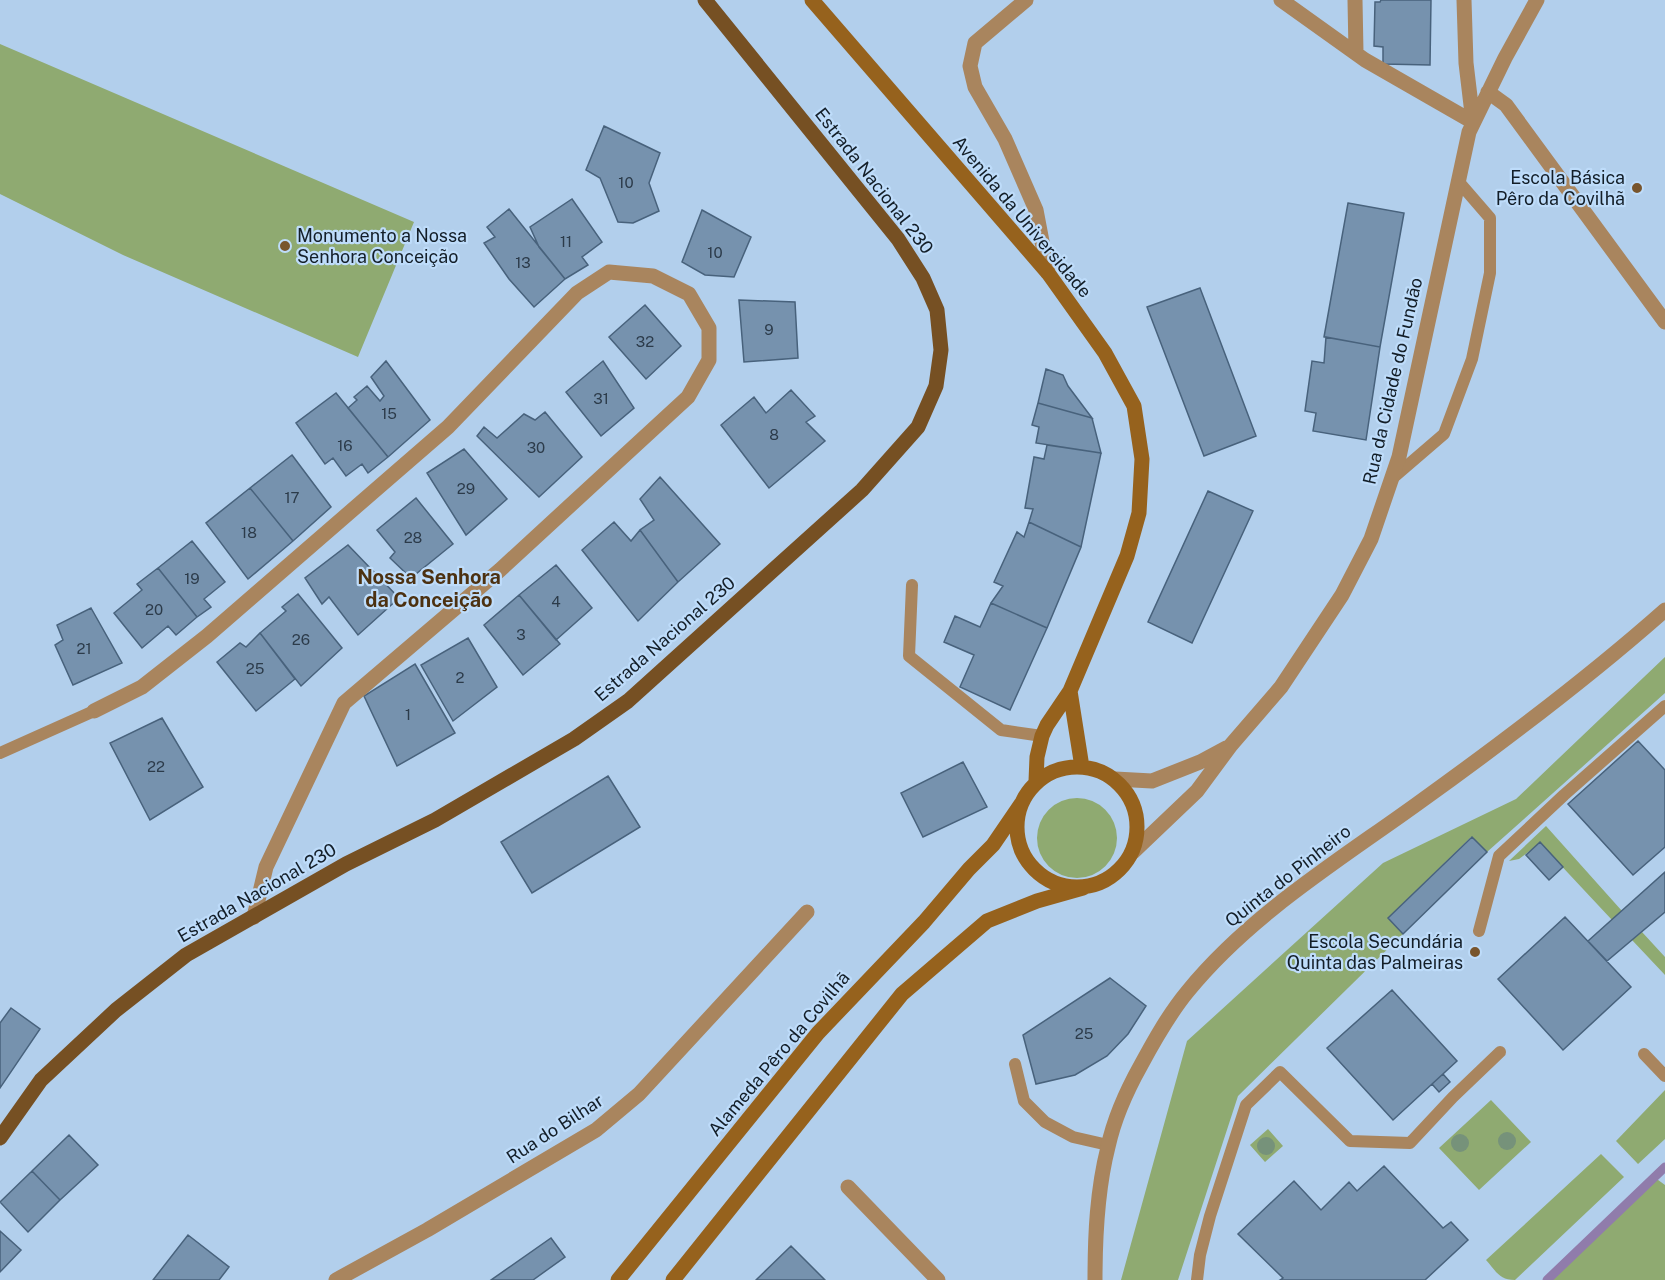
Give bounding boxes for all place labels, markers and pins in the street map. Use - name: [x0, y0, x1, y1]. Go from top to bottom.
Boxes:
- place label: Escola Básica Pêro da Covilhã: [1496, 167, 1625, 209]
- marker: Escola Básica Pêro da Covilhã: [1630, 181, 1644, 195]
- place label: Monumento a Nossa Senhora Conceição: [297, 225, 467, 267]
- marker: Monumento a Nossa Senhora Conceição: [278, 239, 292, 253]
- place label: Escola Secundária Quinta das Palmeiras: [1287, 931, 1463, 973]
- marker: Escola Secundária Quinta das Palmeiras: [1468, 945, 1482, 959]

